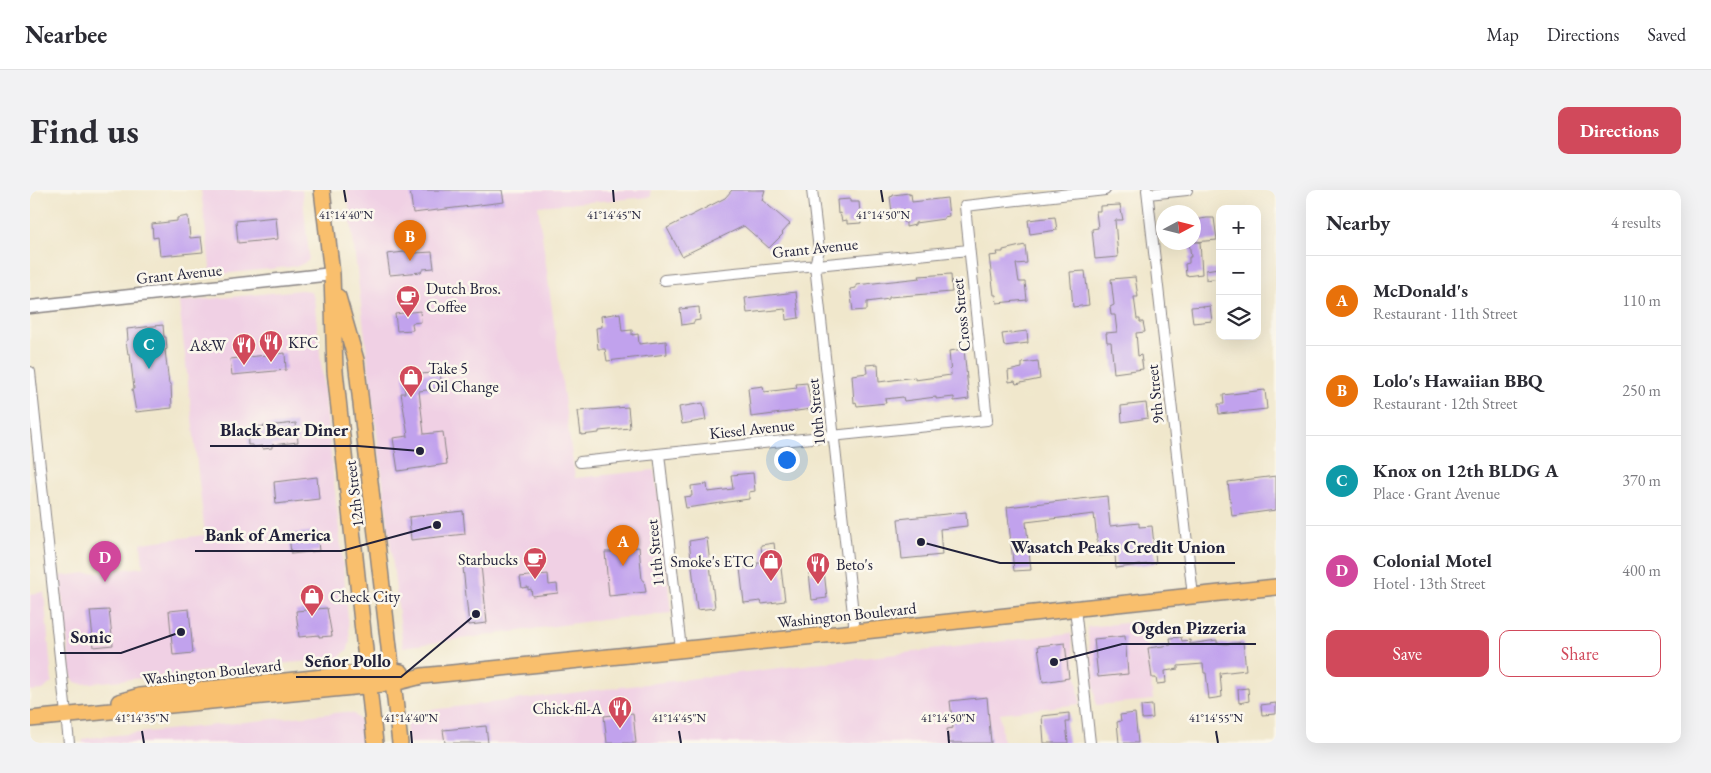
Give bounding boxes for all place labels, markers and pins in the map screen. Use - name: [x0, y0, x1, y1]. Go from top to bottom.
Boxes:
- pin: B: [394, 220, 426, 261]
- place label: Dutch Bros. Coffee: [426, 278, 501, 317]
- cafe icon: Dutch Bros. Coffee: [395, 284, 421, 318]
- pin: C: [133, 328, 165, 369]
- restaurant icon: KFC: [258, 329, 284, 363]
- restaurant icon: A&W: [231, 332, 257, 366]
- place label: KFC: [288, 332, 318, 353]
- place label: A&W: [188, 335, 226, 356]
- place label: Take 5 Oil Change: [428, 358, 499, 397]
- shop icon: Take 5 Oil Change: [398, 364, 424, 398]
- callout: Black Bear Diner: [210, 413, 358, 446]
- callout: Bank of America: [195, 518, 341, 551]
- pin: A: [607, 525, 639, 566]
- callout: Wasatch Peaks Credit Union: [1000, 530, 1235, 563]
- pin: D: [89, 541, 121, 582]
- cafe icon: Starbucks: [522, 546, 548, 580]
- shop icon: Smoke's ETC: [758, 548, 784, 582]
- place label: Starbucks: [458, 549, 518, 570]
- place label: Smoke's ETC: [670, 551, 754, 572]
- restaurant icon: Beto's: [805, 551, 831, 585]
- place label: Beto's: [836, 554, 873, 575]
- shop icon: Check City: [299, 583, 325, 617]
- place label: Check City: [330, 586, 401, 607]
- callout: Ogden Pizzeria: [1122, 611, 1256, 644]
- callout: Sonic: [60, 620, 121, 653]
- callout: Señor Pollo: [296, 644, 401, 677]
- restaurant icon: Chick-fil-A: [607, 695, 633, 729]
- place label: Chick-fil-A: [532, 698, 603, 719]

